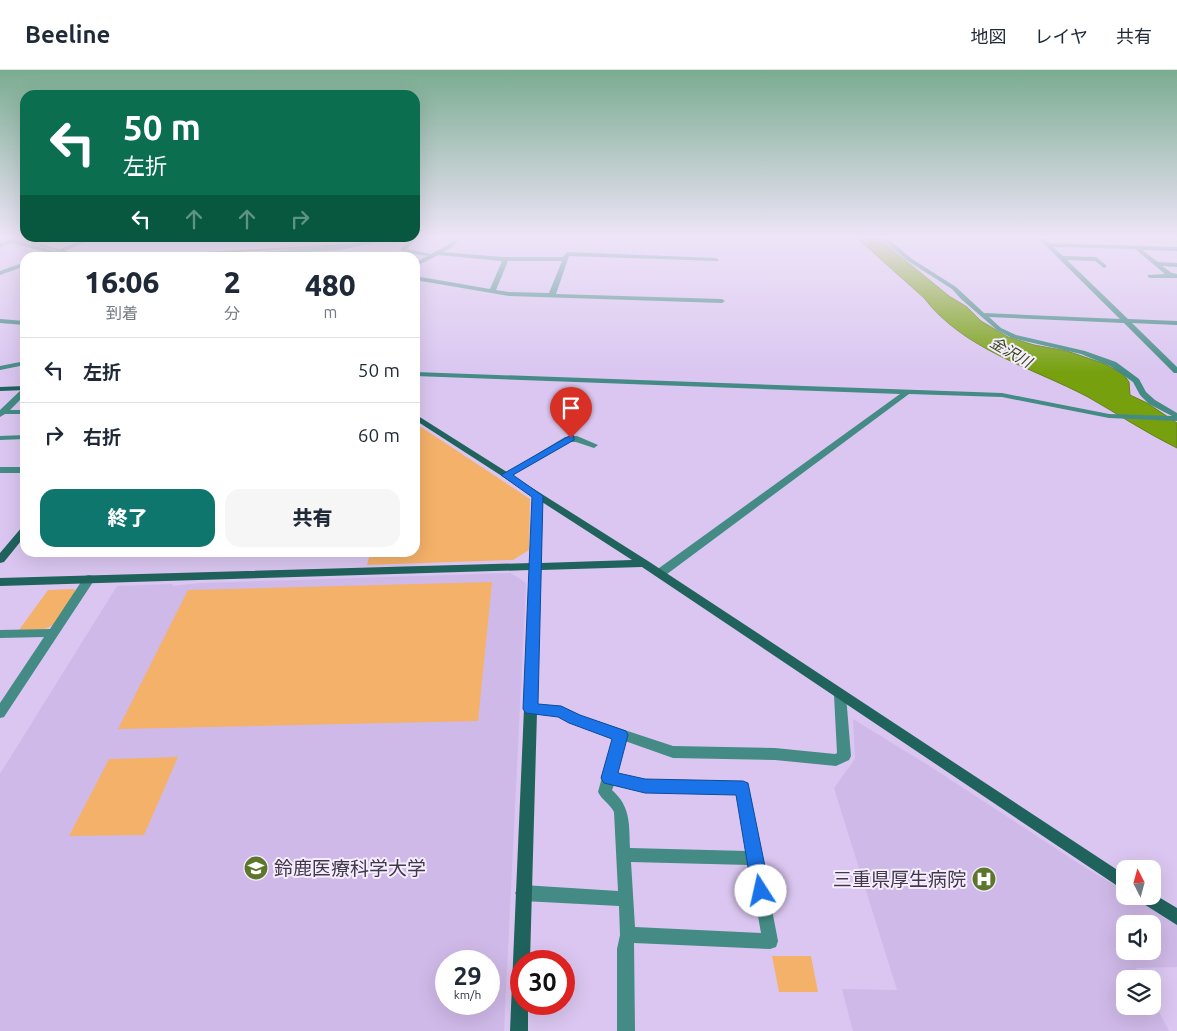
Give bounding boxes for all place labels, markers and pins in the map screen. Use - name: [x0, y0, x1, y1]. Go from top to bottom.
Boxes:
- pin: [550, 387, 592, 438]
- school or university icon: 鈴鹿医療科学大学: [243, 855, 269, 881]
- place label: 鈴鹿医療科学大学: [274, 857, 426, 879]
- hospital icon: 三重県厚生病院: [971, 866, 997, 892]
- place label: 三重県厚生病院: [833, 868, 966, 890]

